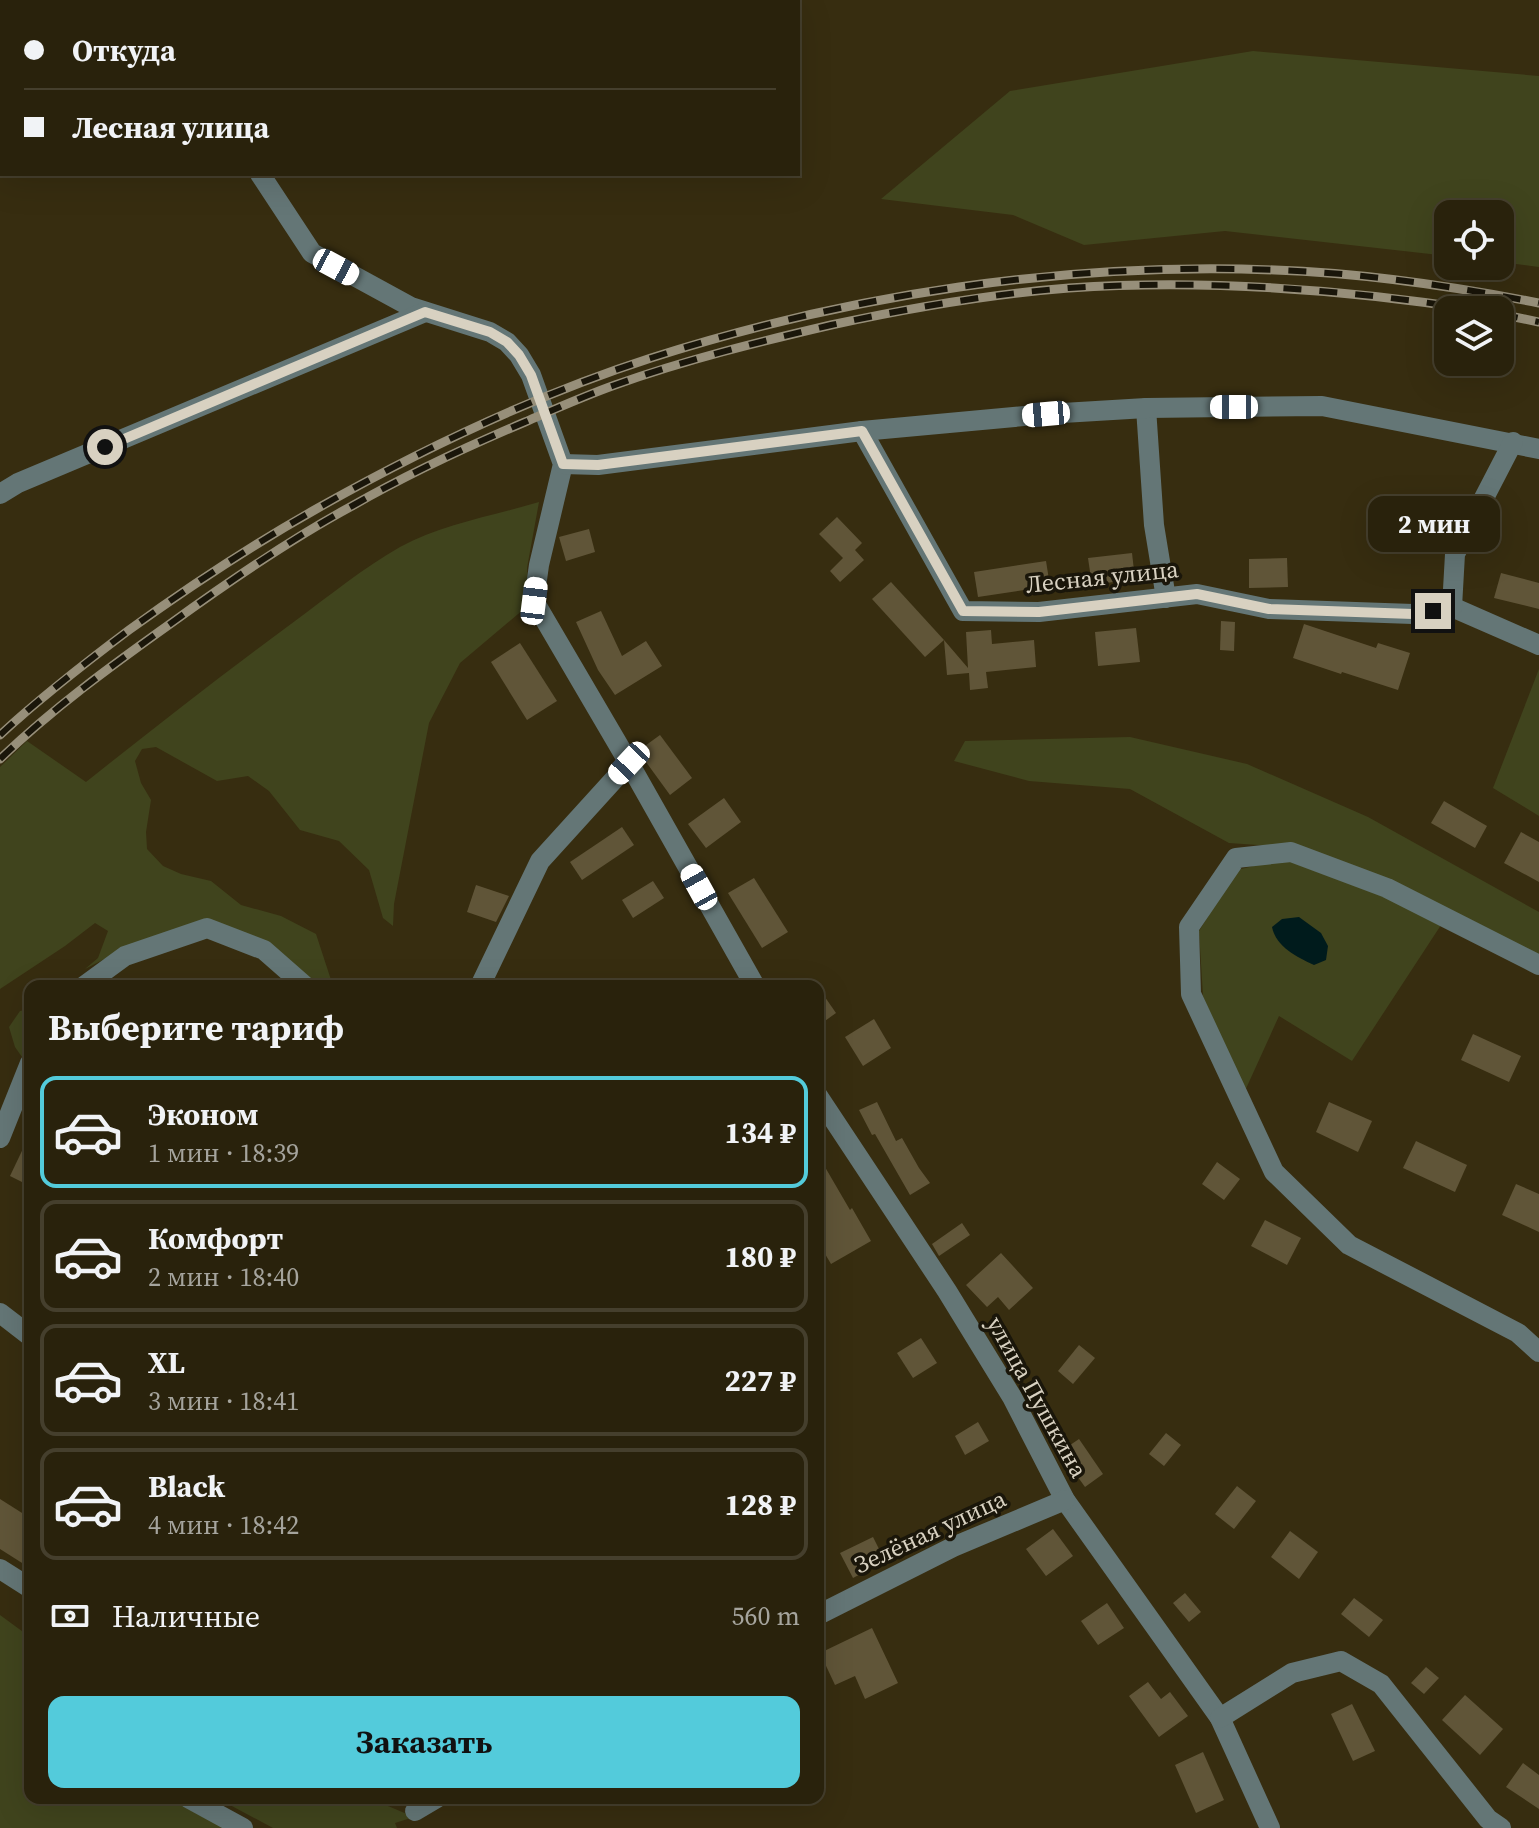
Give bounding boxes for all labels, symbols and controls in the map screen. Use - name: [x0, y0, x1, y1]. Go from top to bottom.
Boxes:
- text: Откуда: [72, 30, 176, 71]
- text: Лесная улица: [72, 107, 269, 148]
- map controls: [1434, 200, 1514, 376]
- button: locate: [1434, 200, 1514, 280]
- car: [309, 245, 363, 289]
- button: layers: [1434, 296, 1514, 376]
- car: [1210, 395, 1258, 419]
- car: [1021, 400, 1071, 428]
- route start: [87, 429, 123, 465]
- callout: 2 мин: [1367, 495, 1499, 551]
- text: 2 мин: [1398, 506, 1470, 542]
- street label: Лесная улица: [1024, 552, 1181, 601]
- car: [519, 576, 549, 626]
- route end: [1415, 593, 1451, 629]
- car: [604, 737, 654, 789]
- car: [677, 860, 721, 914]
- text: Выберите тариф: [48, 1003, 344, 1052]
- text: Эконом: [148, 1094, 259, 1135]
- icon: car: [52, 1096, 124, 1168]
- text: 134 ₽: [725, 1112, 796, 1153]
- text: 1 мин · 18:39: [148, 1135, 299, 1171]
- text: Комфорт: [148, 1218, 283, 1259]
- icon: car: [52, 1220, 124, 1292]
- text: 180 ₽: [725, 1236, 796, 1277]
- text: 2 мин · 18:40: [148, 1259, 299, 1295]
- street label: улица Пушкина: [979, 1310, 1096, 1484]
- text: XL: [148, 1342, 185, 1383]
- icon: car: [52, 1344, 124, 1416]
- text: 227 ₽: [725, 1360, 796, 1401]
- text: 3 мин · 18:41: [148, 1383, 299, 1419]
- text: Black: [148, 1466, 225, 1507]
- icon: car: [52, 1468, 124, 1540]
- street label: Зелёная улица: [848, 1482, 1012, 1581]
- text: 128 ₽: [725, 1484, 796, 1525]
- text: 4 мин · 18:42: [148, 1507, 299, 1543]
- icon: cash: [48, 1594, 92, 1638]
- text: Наличные: [112, 1596, 260, 1637]
- text: 560 m: [732, 1598, 800, 1634]
- button: Заказать: [48, 1696, 800, 1788]

